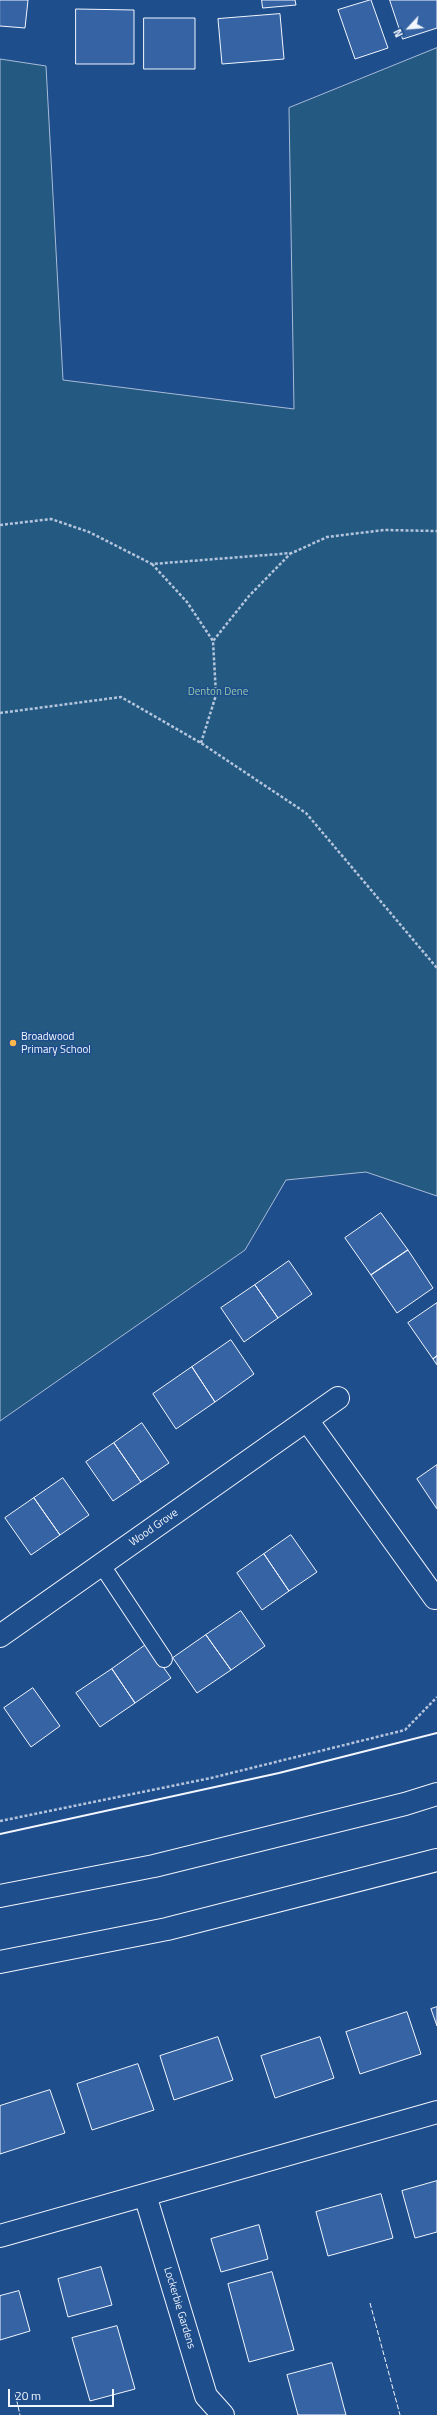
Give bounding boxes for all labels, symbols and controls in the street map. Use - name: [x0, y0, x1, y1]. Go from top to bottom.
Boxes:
- north arrow: [389, 8, 429, 48]
- text: N: [389, 26, 407, 40]
- park label: Denton Dene: [188, 685, 248, 699]
- place label: Broadwood Primary School: [21, 1030, 91, 1056]
- marker: Broadwood Primary School: [8, 1038, 18, 1048]
- street label: Wood Grove: [127, 1506, 181, 1550]
- street label: Lockerbie Gardens: [160, 2266, 198, 2350]
- scale bar: [10, 2381, 116, 2407]
- text: 20 m: [15, 2386, 41, 2405]

